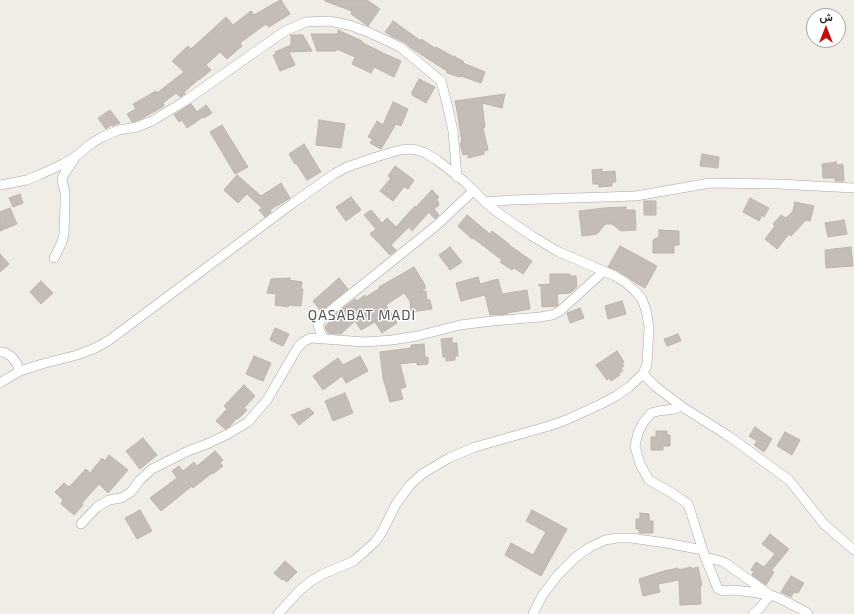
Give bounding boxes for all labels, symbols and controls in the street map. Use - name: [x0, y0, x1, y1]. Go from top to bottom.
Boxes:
- north arrow: [806, 8, 846, 48]
- text: ش: [819, 10, 833, 23]
- district label: QASABAT MADI: [308, 307, 416, 323]

